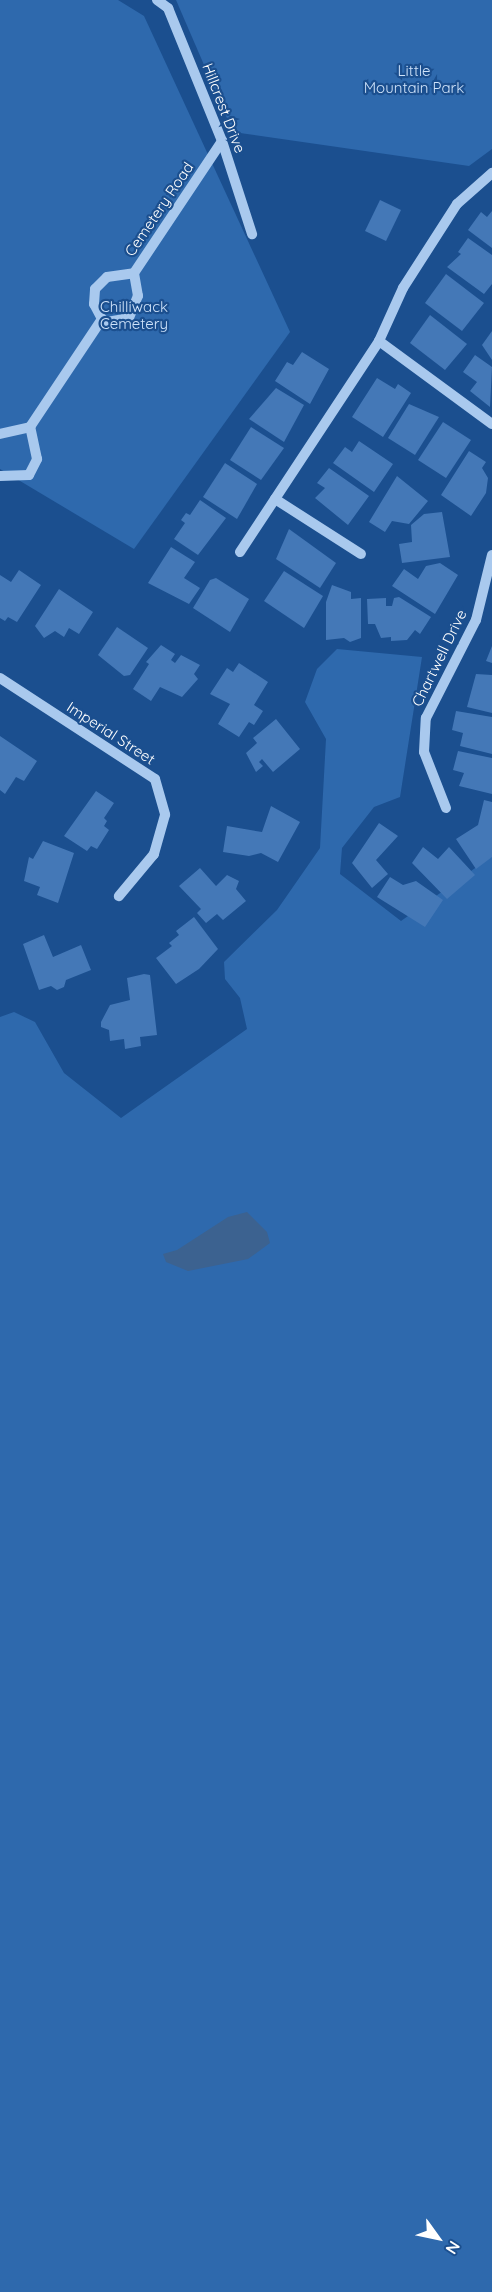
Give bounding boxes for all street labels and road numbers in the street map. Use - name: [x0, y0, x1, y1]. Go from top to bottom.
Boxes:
- street label: Hillcrest Drive: [199, 61, 249, 155]
- street label: Cemetery Road: [121, 159, 197, 259]
- street label: Chartwell Drive: [408, 607, 470, 709]
- street label: Imperial Street: [63, 698, 159, 768]

